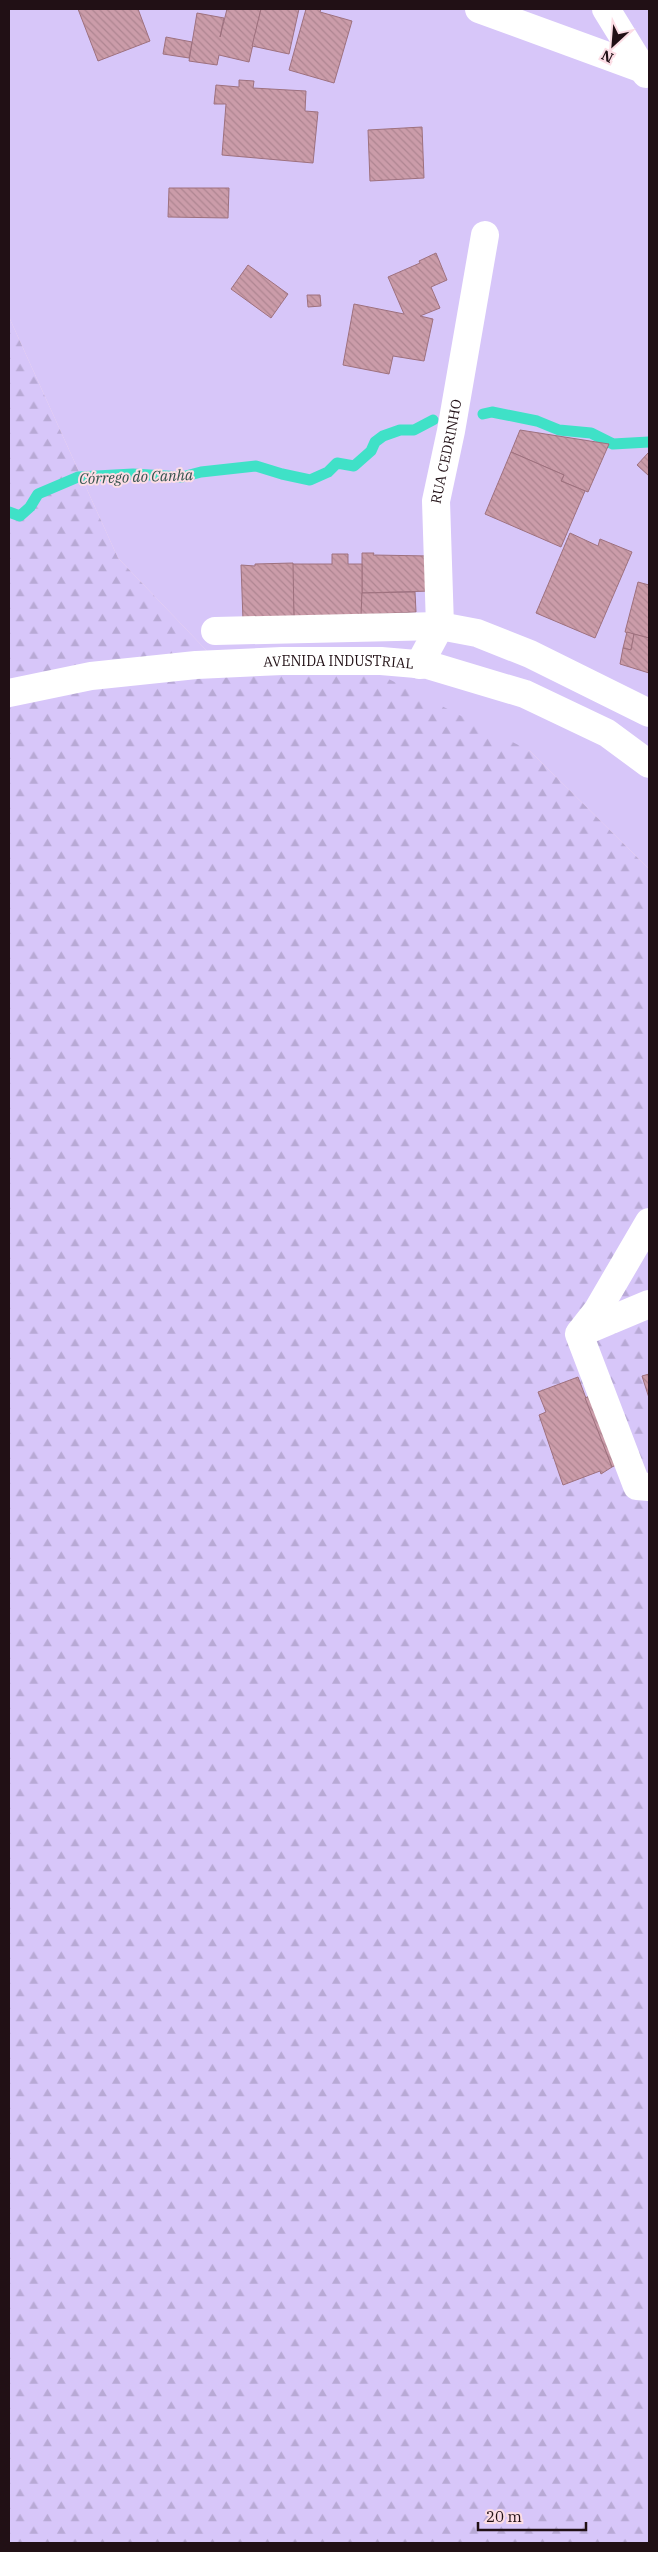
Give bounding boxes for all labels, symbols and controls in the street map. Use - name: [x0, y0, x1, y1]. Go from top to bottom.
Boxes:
- north arrow: [588, 20, 638, 70]
- text: N: [598, 46, 616, 67]
- street label: RUA CEDRINHO: [427, 398, 465, 505]
- water label: Córrego do Canha: [79, 465, 194, 488]
- street label: AVENIDA INDUSTRIAL: [263, 652, 415, 673]
- scale bar: [478, 2500, 586, 2532]
- text: 20 m: [486, 2507, 522, 2526]

